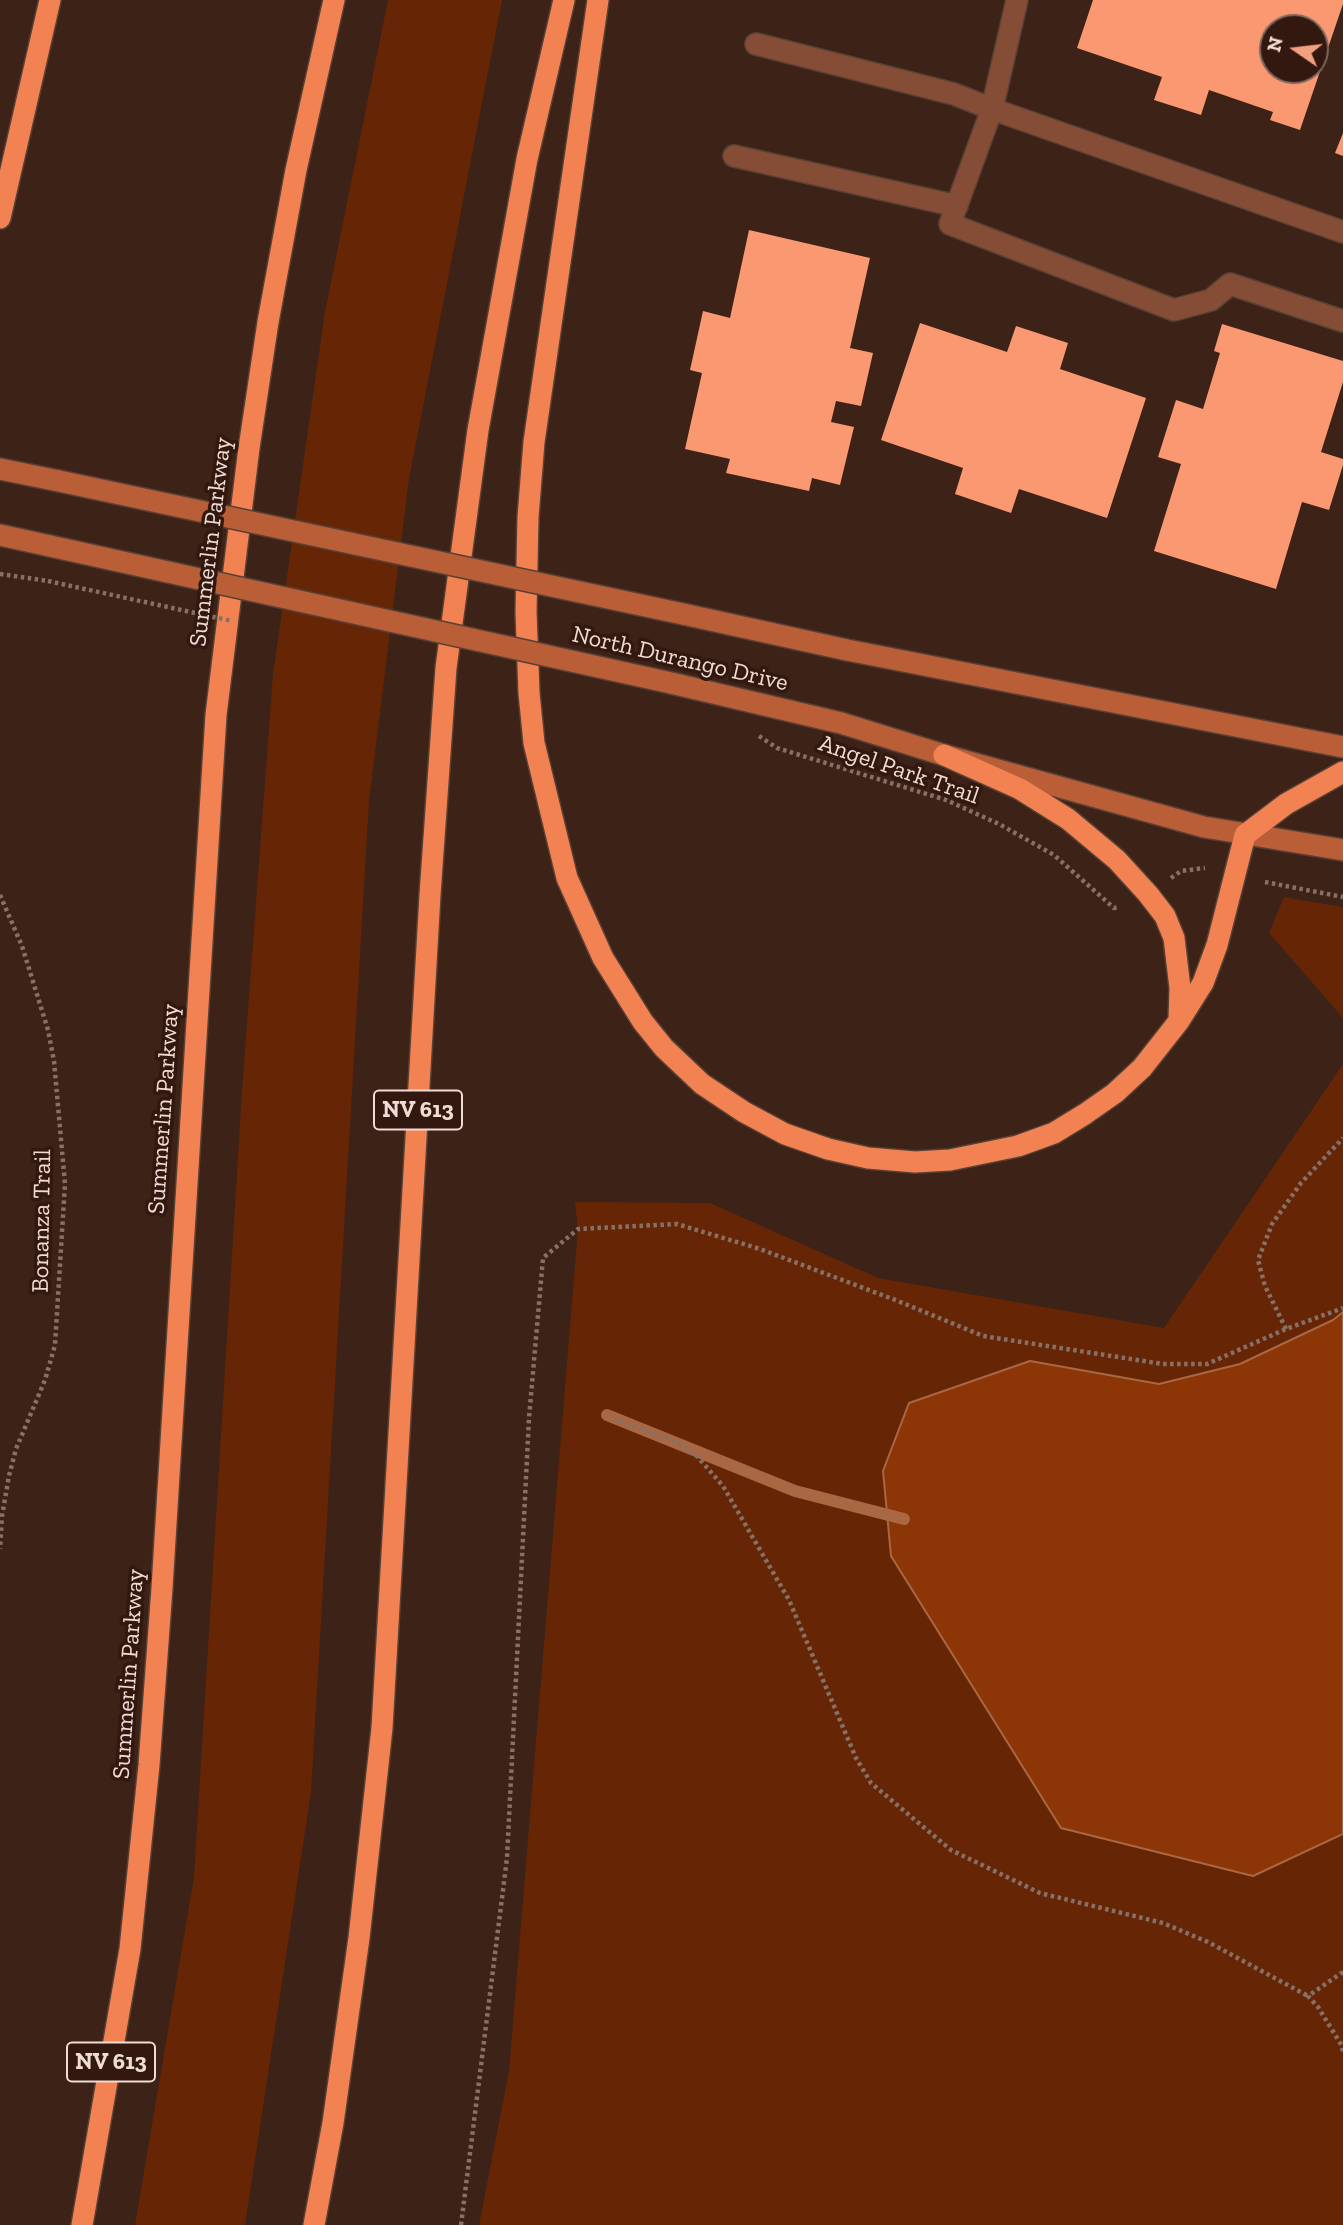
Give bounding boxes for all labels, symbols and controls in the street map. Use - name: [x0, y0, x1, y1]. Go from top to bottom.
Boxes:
- north arrow: [1259, 14, 1329, 84]
- text: N: [1262, 34, 1288, 54]
- street label: Summerlin Parkway: [184, 436, 238, 648]
- street label: North Durango Drive: [569, 620, 791, 698]
- street label: Angel Park Trail: [815, 729, 983, 811]
- street label: Summerlin Parkway: [142, 1003, 186, 1215]
- road number: NV 613: [374, 1091, 462, 1130]
- street label: Bonanza Trail: [26, 1149, 58, 1293]
- street label: Summerlin Parkway: [107, 1568, 151, 1780]
- road number: NV 613: [67, 2042, 155, 2082]

